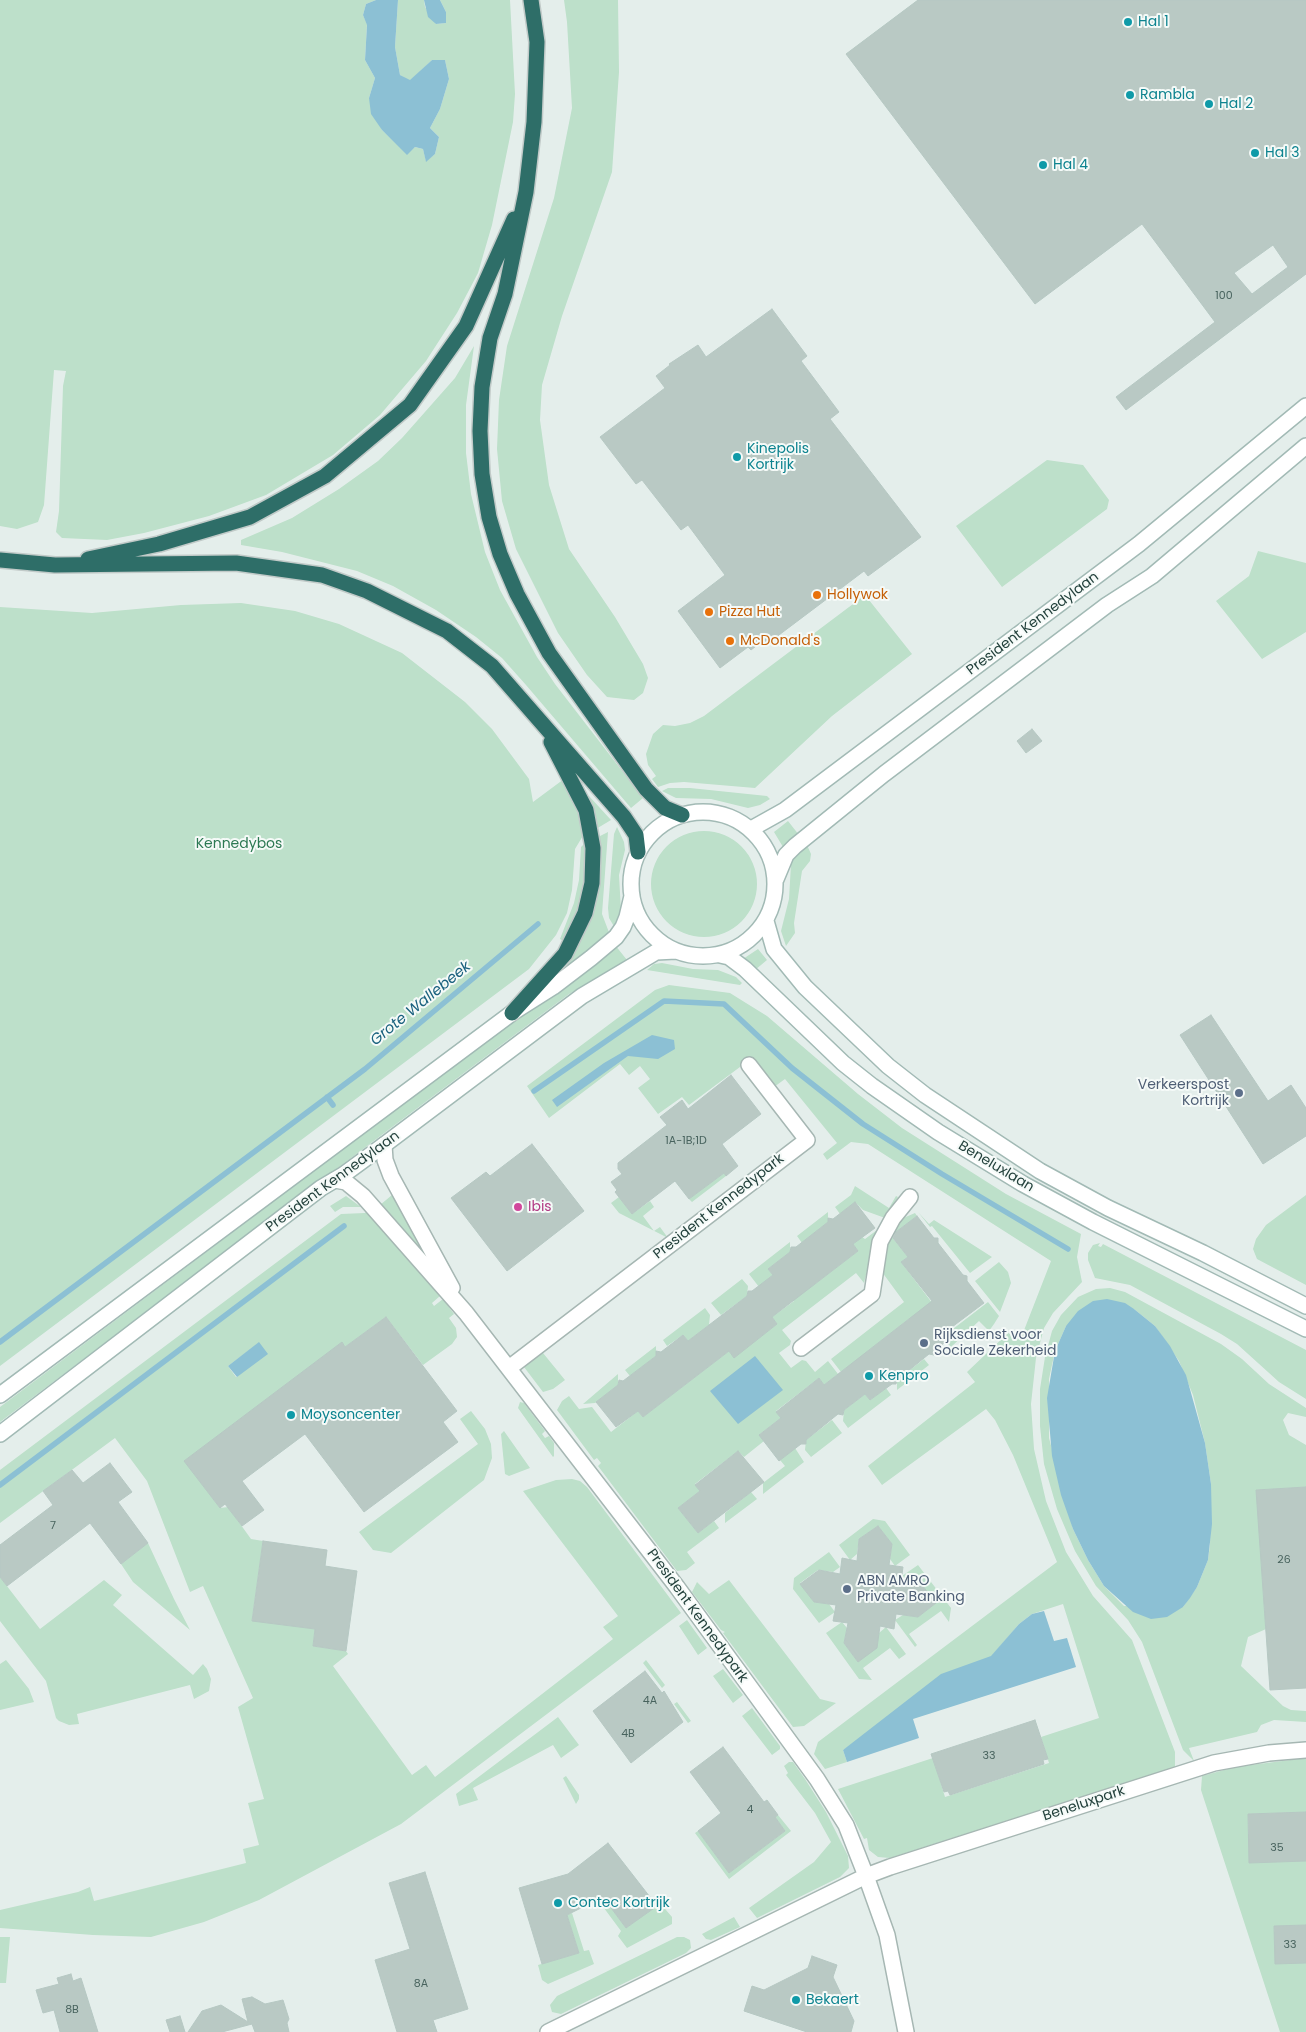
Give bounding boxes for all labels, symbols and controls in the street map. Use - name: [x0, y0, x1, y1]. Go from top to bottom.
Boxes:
- place label: Hal 1: [1138, 14, 1169, 30]
- marker: Hal 1: [1122, 16, 1134, 28]
- place label: Rambla: [1140, 87, 1195, 103]
- marker: Rambla: [1124, 89, 1136, 101]
- place label: Hal 2: [1219, 96, 1253, 112]
- marker: Hal 2: [1203, 98, 1215, 110]
- place label: Hal 3: [1265, 145, 1300, 161]
- marker: Hal 3: [1249, 147, 1261, 159]
- place label: Hal 4: [1053, 157, 1088, 173]
- marker: Hal 4: [1037, 159, 1049, 171]
- house number: 100: [1215, 289, 1233, 303]
- place label: Kinepolis Kortrijk: [747, 441, 809, 474]
- marker: Kinepolis Kortrijk: [731, 451, 743, 463]
- street label: President Kennedylaan: [964, 569, 1102, 679]
- place label: Hollywok: [827, 587, 888, 603]
- marker: Hollywok: [811, 589, 823, 601]
- place label: Pizza Hut: [719, 604, 780, 620]
- marker: Pizza Hut: [703, 606, 715, 618]
- place label: McDonald's: [740, 633, 820, 649]
- marker: McDonald's: [724, 635, 736, 647]
- park label: Kennedybos: [196, 836, 282, 852]
- water label: Grote Wallebeek: [367, 958, 475, 1050]
- place label: Verkeerspost Kortrijk: [1138, 1077, 1229, 1110]
- marker: Verkeerspost Kortrijk: [1233, 1087, 1245, 1099]
- street label: President Kennedylaan: [263, 1128, 403, 1236]
- house number: 1A-1B;1D: [665, 1134, 707, 1148]
- street label: Beneluxlaan: [955, 1138, 1037, 1196]
- street label: President Kennedypark: [650, 1151, 788, 1263]
- place label: Ibis: [528, 1199, 552, 1215]
- marker: Ibis: [512, 1201, 524, 1213]
- place label: Rijksdienst voor Sociale Zekerheid: [934, 1327, 1056, 1360]
- marker: Rijksdienst voor Sociale Zekerheid: [918, 1337, 930, 1349]
- place label: Kenpro: [879, 1368, 929, 1384]
- marker: Kenpro: [863, 1370, 875, 1382]
- place label: Moysoncenter: [301, 1407, 400, 1423]
- marker: Moysoncenter: [285, 1409, 297, 1421]
- house number: 7: [50, 1519, 56, 1533]
- street label: President Kennedypark: [643, 1546, 751, 1686]
- house number: 26: [1277, 1553, 1291, 1567]
- place label: ABN AMRO Private Banking: [857, 1573, 965, 1605]
- marker: ABN AMRO Private Banking: [841, 1583, 853, 1595]
- house number: 4A: [643, 1694, 657, 1708]
- house number: 4B: [621, 1727, 635, 1741]
- house number: 33: [983, 1749, 995, 1763]
- street label: Beneluxpark: [1041, 1783, 1127, 1825]
- house number: 4: [747, 1803, 753, 1817]
- house number: 35: [1270, 1841, 1284, 1855]
- place label: Contec Kortrijk: [568, 1895, 670, 1911]
- marker: Contec Kortrijk: [552, 1897, 564, 1909]
- house number: 33: [1284, 1938, 1296, 1952]
- house number: 8A: [414, 1977, 428, 1991]
- place label: Bekaert: [806, 1992, 859, 2008]
- marker: Bekaert: [790, 1994, 802, 2006]
- house number: 8B: [65, 2003, 79, 2017]

